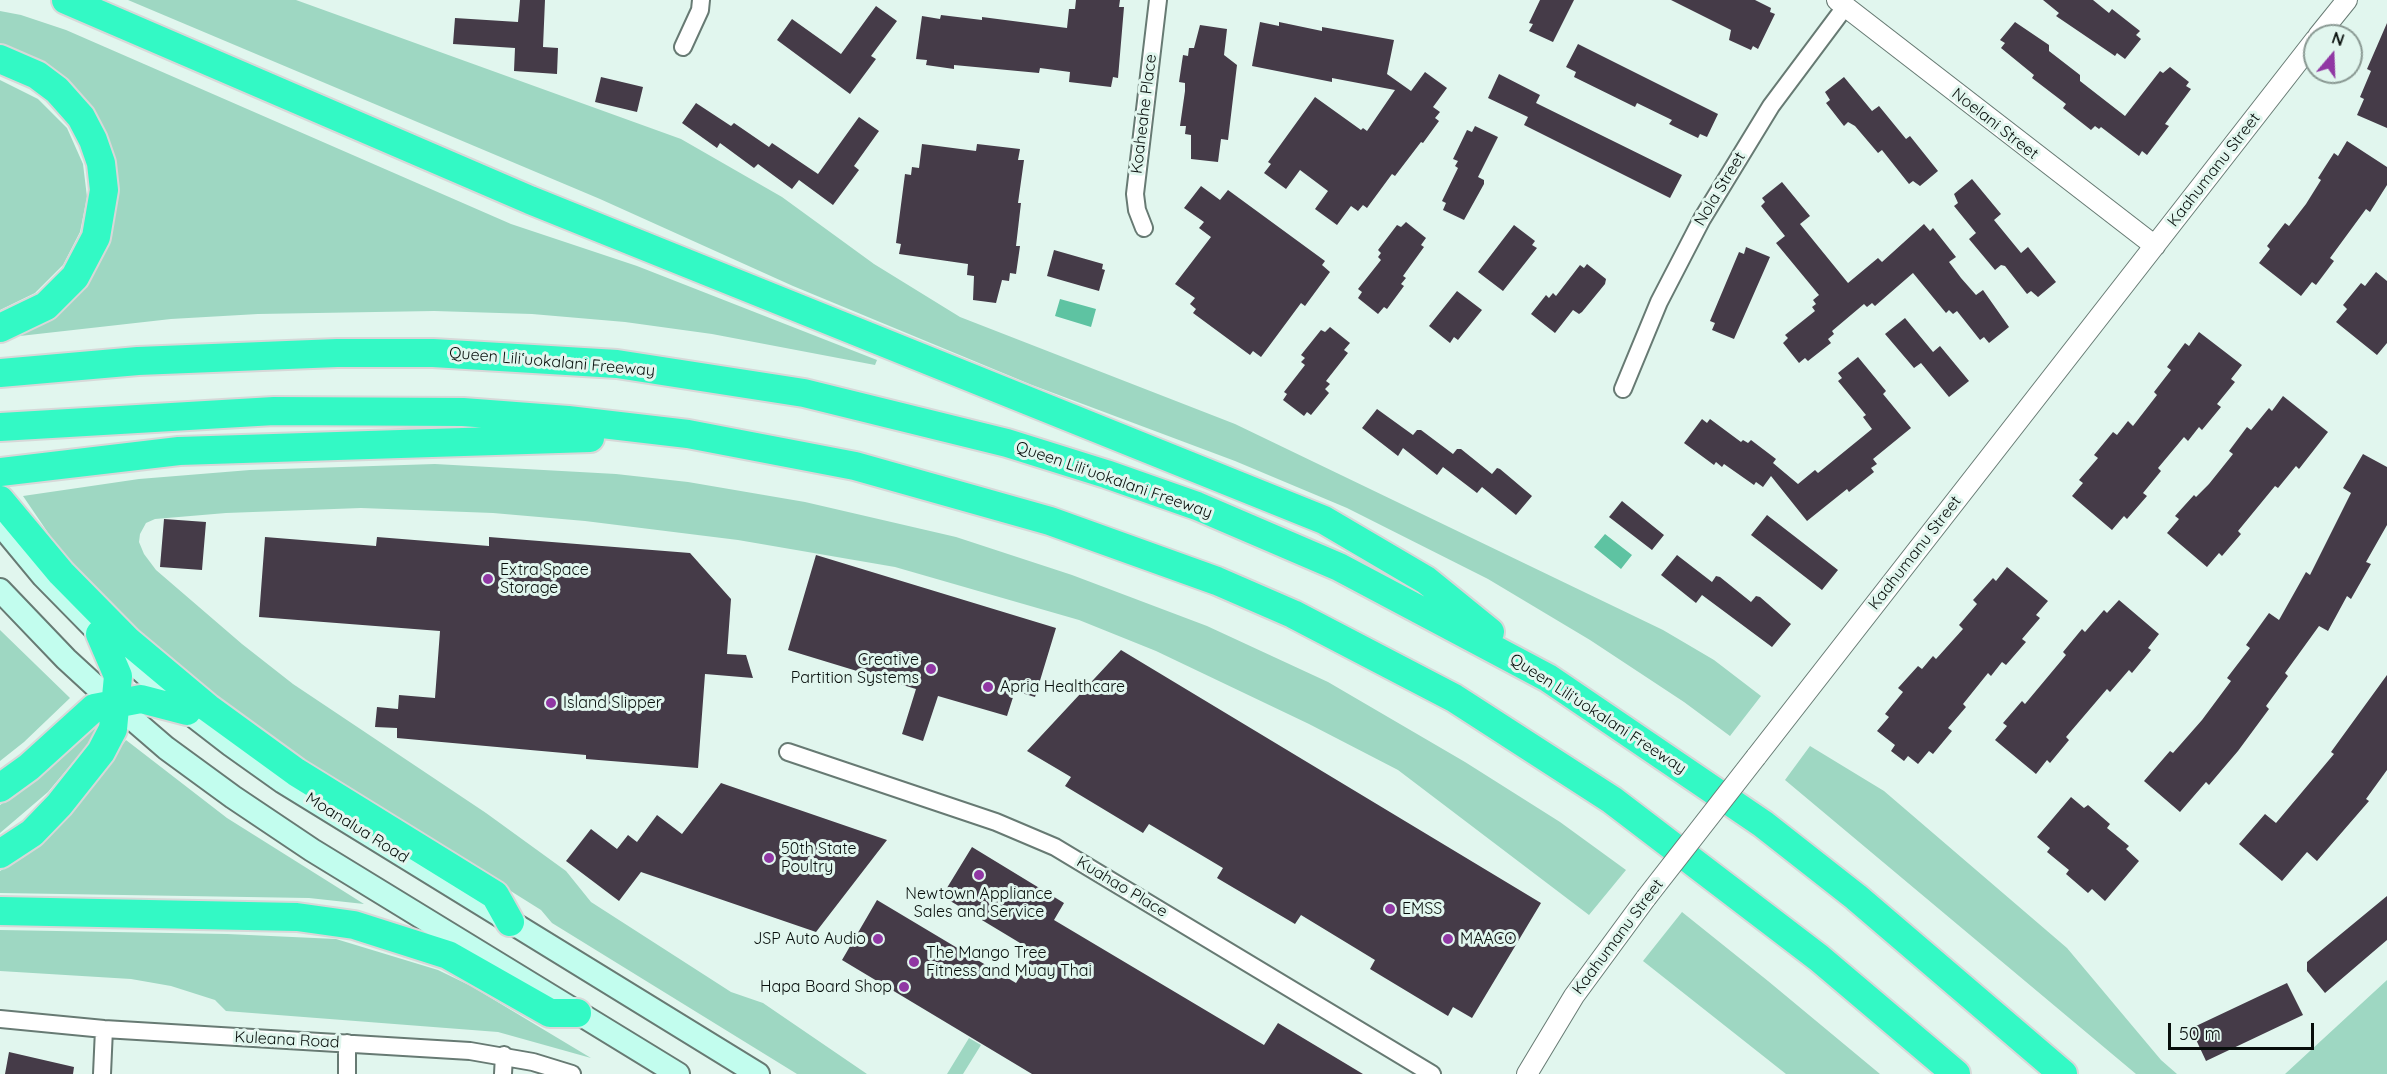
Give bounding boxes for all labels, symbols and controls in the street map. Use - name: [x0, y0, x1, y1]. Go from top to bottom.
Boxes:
- north arrow: [2303, 24, 2363, 84]
- text: N: [2329, 27, 2347, 50]
- street label: Koaheahe Place: [1127, 53, 1161, 175]
- street label: Noelani Street: [1948, 84, 2042, 164]
- street label: Kaahumanu Street: [2164, 109, 2264, 231]
- street label: Nola Street: [1690, 149, 1750, 229]
- street label: Queen Liliʻuokalani Freeway: [448, 343, 656, 381]
- street label: Queen Liliʻuokalani Freeway: [1013, 437, 1215, 523]
- street label: Kaahumanu Street: [1865, 492, 1965, 614]
- place label: Extra Space Storage: [500, 560, 589, 598]
- marker: Extra Space Storage: [481, 572, 495, 586]
- place label: Creative Partition Systems: [791, 650, 919, 688]
- street label: Queen Liliʻuokalani Freeway: [1506, 650, 1690, 778]
- marker: Creative Partition Systems: [924, 662, 938, 676]
- place label: Apria Healthcare: [1000, 677, 1125, 697]
- marker: Apria Healthcare: [981, 680, 995, 694]
- place label: Island Slipper: [563, 693, 662, 713]
- marker: Island Slipper: [544, 696, 558, 710]
- street label: Moanalua Road: [302, 789, 412, 867]
- place label: 50th State Poultry: [781, 839, 857, 877]
- marker: 50th State Poultry: [762, 851, 776, 865]
- street label: Kuahao Place: [1073, 852, 1171, 922]
- marker: Newtown Appliance Sales and Service: [972, 868, 986, 882]
- street label: Kaahumanu Street: [1568, 876, 1668, 998]
- place label: Newtown Appliance Sales and Service: [905, 884, 1053, 922]
- place label: EMSS: [1402, 899, 1442, 919]
- marker: EMSS: [1383, 902, 1397, 916]
- place label: JSP Auto Audio: [753, 929, 866, 949]
- place label: MAACO: [1460, 929, 1517, 949]
- marker: JSP Auto Audio: [871, 932, 885, 946]
- marker: MAACO: [1441, 932, 1455, 946]
- place label: The Mango Tree Fitness and Muay Thai: [926, 943, 1092, 981]
- marker: The Mango Tree Fitness and Muay Thai: [907, 955, 921, 969]
- place label: Hapa Board Shop: [760, 977, 892, 997]
- marker: Hapa Board Shop: [897, 980, 911, 994]
- scale bar: [2171, 1011, 2316, 1049]
- text: 50 m: [2179, 1022, 2221, 1045]
- street label: Kuleana Road: [234, 1028, 340, 1052]

